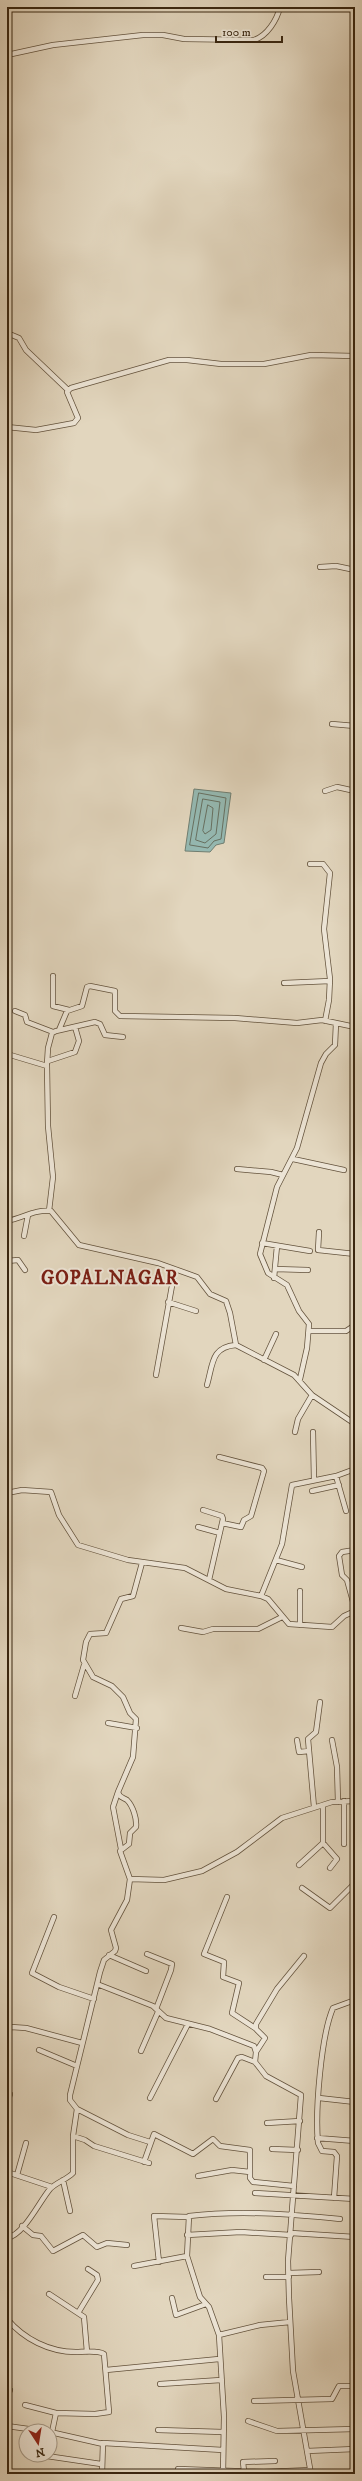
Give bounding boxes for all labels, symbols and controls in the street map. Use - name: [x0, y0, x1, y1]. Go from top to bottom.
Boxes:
- scale bar: [216, 18, 282, 44]
- text: 100 m: [222, 25, 251, 40]
- district label: GOPALNAGAR: [41, 1267, 179, 1290]
- north arrow: [18, 2423, 58, 2463]
- text: N: [34, 2444, 46, 2460]

